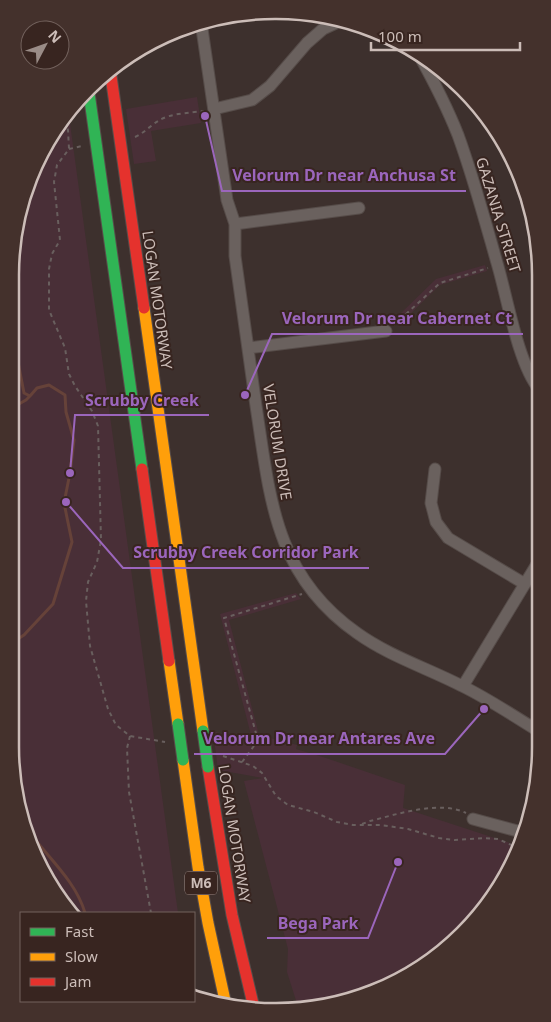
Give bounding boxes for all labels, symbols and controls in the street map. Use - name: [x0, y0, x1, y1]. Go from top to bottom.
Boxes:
- north arrow: [20, 20, 70, 70]
- scale bar: [371, 20, 520, 52]
- text: N: [44, 26, 66, 47]
- text: 100 m: [378, 26, 422, 46]
- street label: GAZANIA STREET: [472, 155, 526, 275]
- callout: Velorum Dr near Anchusa St: [222, 160, 466, 191]
- text: Velorum Dr near Anchusa St: [232, 164, 456, 186]
- street label: LOGAN MOTORWAY: [138, 229, 178, 371]
- callout: Velorum Dr near Cabernet Ct: [272, 303, 523, 334]
- text: Velorum Dr near Cabernet Ct: [282, 307, 512, 329]
- street label: VELORUM DRIVE: [259, 382, 297, 501]
- callout: Scrubby Creek: [75, 384, 209, 415]
- text: Scrubby Creek: [85, 389, 199, 411]
- callout: Scrubby Creek Corridor Park: [123, 537, 369, 568]
- text: Scrubby Creek Corridor Park: [133, 541, 359, 563]
- callout: Velorum Dr near Antares Ave: [194, 723, 445, 754]
- text: Velorum Dr near Antares Ave: [203, 727, 435, 749]
- street label: LOGAN MOTORWAY: [214, 763, 256, 905]
- road number: M6: [185, 871, 217, 894]
- callout: Bega Park: [267, 907, 368, 938]
- legend: [20, 912, 195, 1002]
- text: Bega Park: [278, 912, 358, 934]
- text: Fast: [65, 921, 94, 941]
- text: Slow: [65, 946, 98, 966]
- text: Jam: [63, 971, 92, 991]

